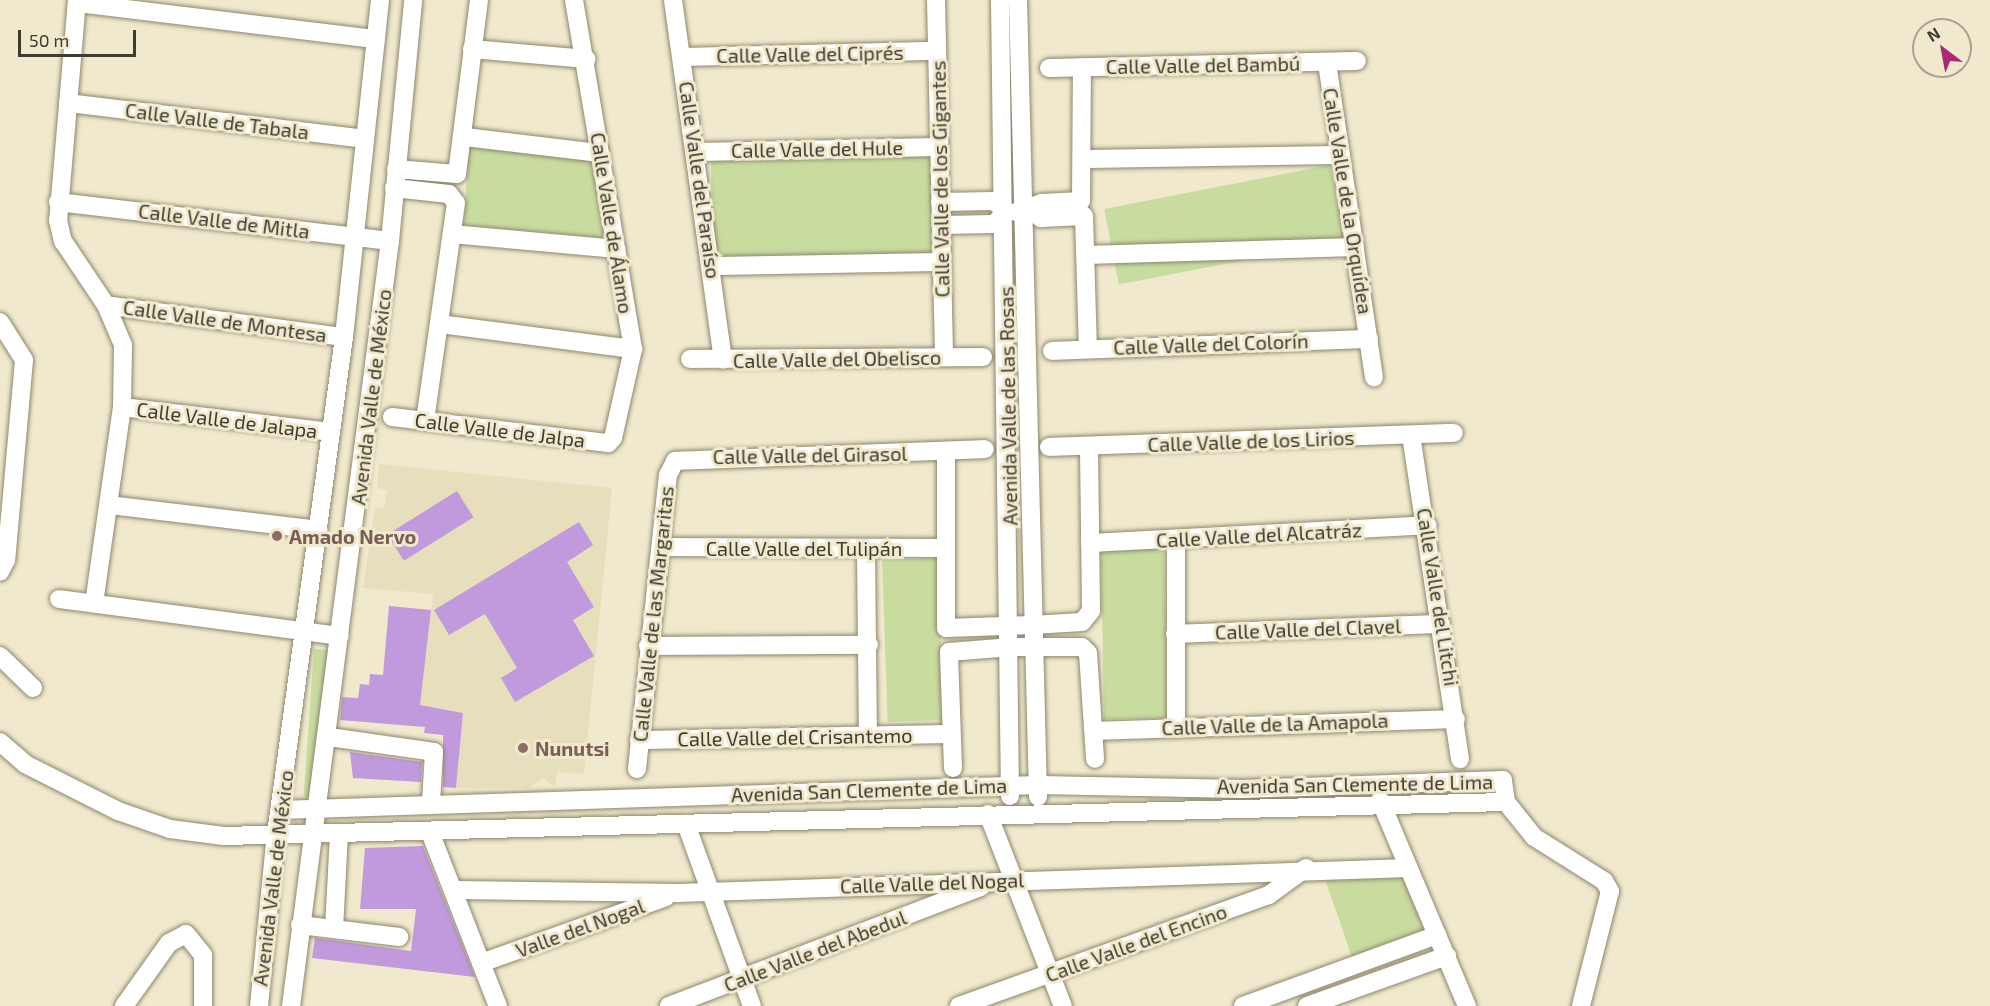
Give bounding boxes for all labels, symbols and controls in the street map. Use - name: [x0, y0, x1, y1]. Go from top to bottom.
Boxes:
- scale bar: [21, 18, 140, 56]
- north arrow: [1912, 18, 1972, 78]
- text: N: [1923, 23, 1943, 45]
- text: 50 m: [29, 29, 69, 51]
- street label: Calle Valle del Ciprés: [716, 40, 904, 68]
- street label: Calle Valle del Bambú: [1105, 51, 1301, 79]
- street label: Calle Valle de los Gigantes: [926, 60, 954, 298]
- street label: Calle Valle del Paraíso: [674, 79, 726, 281]
- street label: Calle Valle de la Orquídea: [1318, 86, 1378, 316]
- street label: Calle Valle de Tabala: [123, 98, 311, 144]
- street label: Calle Valle de Álamo: [586, 130, 638, 316]
- street label: Calle Valle del Hule: [730, 135, 904, 163]
- street label: Calle Valle de Mitla: [137, 199, 311, 243]
- street label: Avenida Valle de las Rosas: [994, 286, 1022, 526]
- street label: Avenida Valle de México: [346, 287, 396, 507]
- street label: Calle Valle de Montesa: [121, 295, 329, 347]
- street label: Calle Valle del Colorín: [1112, 329, 1310, 359]
- street label: Calle Valle del Obelisco: [732, 345, 942, 373]
- street label: Calle Valle de Jalapa: [135, 397, 319, 443]
- street label: Calle Valle de Jalpa: [413, 408, 587, 452]
- street label: Calle Valle de los Lirios: [1147, 425, 1355, 457]
- street label: Calle Valle del Girasol: [712, 441, 908, 469]
- street label: Calle Valle de las Margaritas: [628, 485, 678, 743]
- street label: Calle Valle del Litchi: [1412, 506, 1464, 688]
- street label: Calle Valle del Alcatráz: [1155, 518, 1363, 552]
- place label: Amado Nervo: [289, 524, 416, 548]
- marker: Amado Nervo: [270, 529, 284, 543]
- street label: Calle Valle del Tulipán: [705, 536, 903, 560]
- street label: Calle Valle del Clavel: [1214, 614, 1402, 644]
- street label: Calle Valle de la Amapola: [1161, 708, 1389, 740]
- street label: Calle Valle del Crisantemo: [677, 723, 913, 751]
- place label: Nunutsi: [535, 736, 610, 760]
- marker: Nunutsi: [516, 741, 530, 755]
- street label: Avenida Valle de México: [248, 768, 298, 988]
- street label: Avenida San Clemente de Lima: [1217, 770, 1493, 798]
- street label: Avenida San Clemente de Lima: [731, 773, 1007, 807]
- street label: Calle Valle del Nogal: [839, 868, 1025, 898]
- street label: Valle del Nogal: [512, 894, 648, 962]
- street label: Calle Valle del Encino: [1042, 899, 1230, 987]
- street label: Calle Valle del Abedul: [720, 905, 910, 997]

